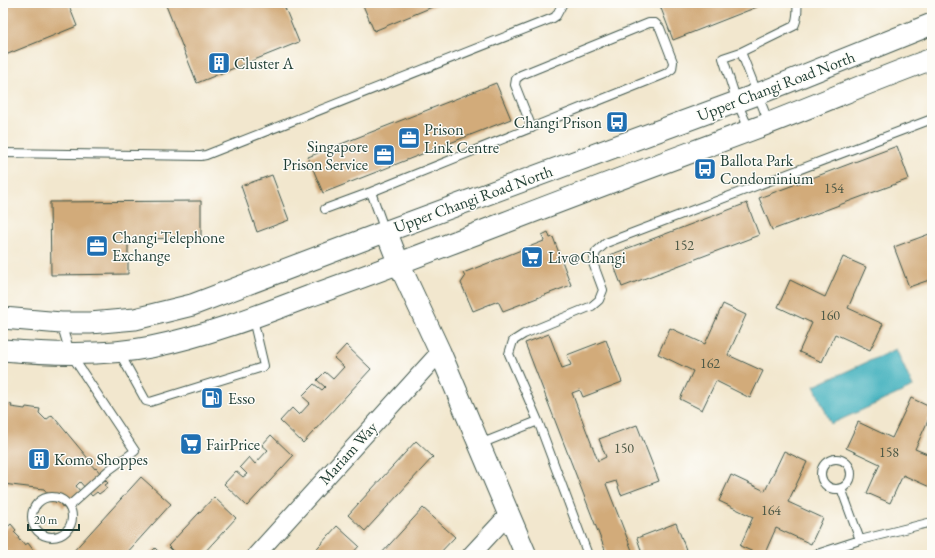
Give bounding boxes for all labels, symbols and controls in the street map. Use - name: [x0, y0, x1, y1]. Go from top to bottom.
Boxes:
- street label: Upper Changi Road North: [694, 46, 858, 126]
- building icon: Cluster A: [206, 50, 232, 76]
- place label: Cluster A: [234, 53, 295, 74]
- bus stop icon: Changi Prison: [604, 109, 630, 135]
- place label: Changi Prison: [514, 112, 603, 133]
- place label: Prison Link Centre: [424, 119, 499, 158]
- office icon: Prison Link Centre: [396, 125, 422, 151]
- place label: Singapore Prison Service: [283, 136, 368, 175]
- office icon: Singapore Prison Service: [371, 142, 397, 168]
- place label: Ballota Park Condominium: [720, 150, 814, 189]
- bus stop icon: Ballota Park Condominium: [692, 156, 718, 182]
- street label: Upper Changi Road North: [391, 160, 555, 238]
- house number: 154: [824, 179, 844, 197]
- place label: Changi Telephone Exchange: [112, 227, 225, 266]
- office icon: Changi Telephone Exchange: [84, 233, 110, 259]
- house number: 152: [674, 236, 694, 254]
- supermarket icon: Liv@Changi: [519, 244, 545, 270]
- place label: Liv@Changi: [548, 247, 626, 268]
- house number: 160: [820, 306, 840, 324]
- house number: 162: [700, 354, 720, 372]
- fuel station icon: Esso: [199, 385, 225, 411]
- place label: Esso: [228, 388, 255, 409]
- street label: Mariam Way: [314, 416, 383, 489]
- supermarket icon: FairPrice: [178, 431, 204, 457]
- place label: FairPrice: [206, 434, 260, 455]
- house number: 150: [614, 439, 634, 457]
- house number: 158: [879, 443, 899, 461]
- building icon: Komo Shoppes: [26, 446, 52, 472]
- place label: Komo Shoppes: [54, 449, 148, 470]
- house number: 164: [761, 501, 781, 519]
- scale bar: [28, 506, 79, 532]
- text: 20 m: [34, 512, 58, 528]

